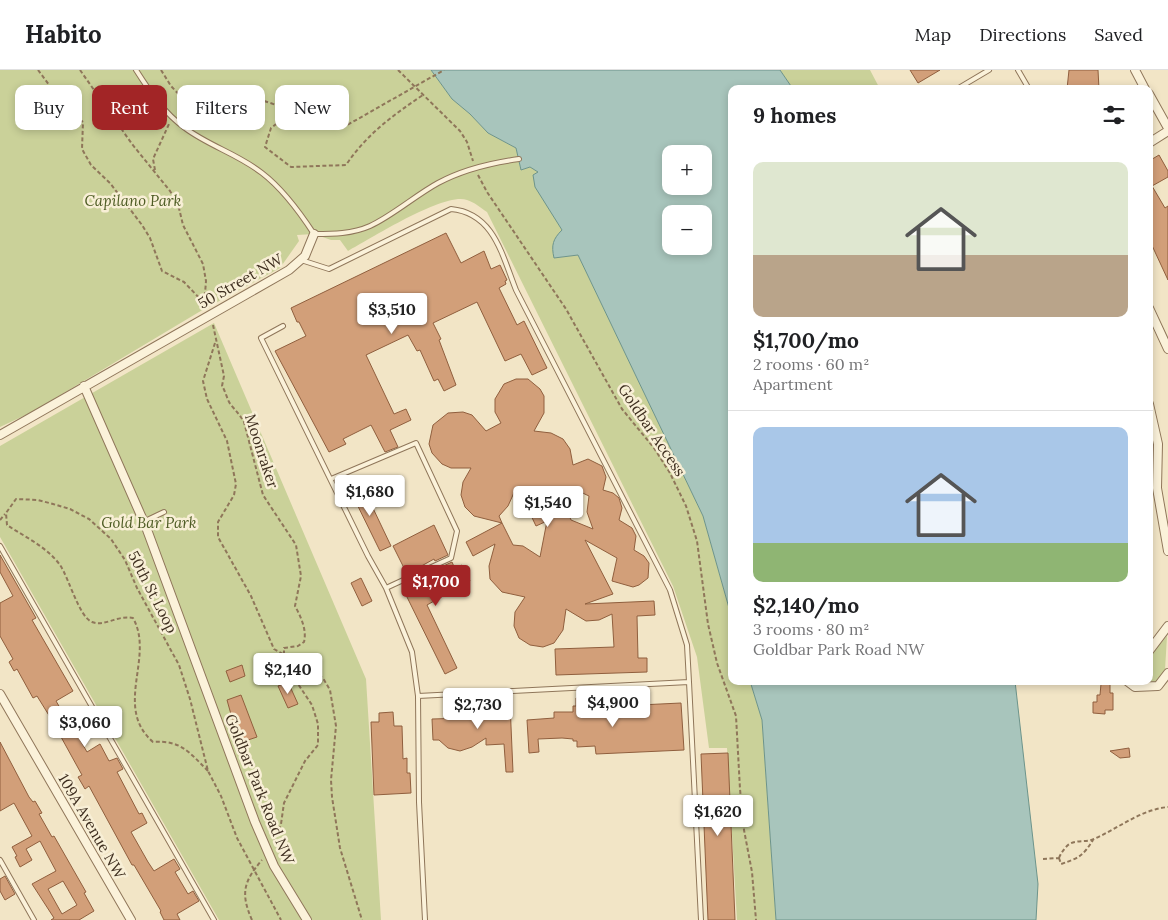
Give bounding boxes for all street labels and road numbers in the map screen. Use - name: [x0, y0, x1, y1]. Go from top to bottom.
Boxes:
- street label: 50 Street NW: [194, 249, 286, 313]
- street label: Goldbar Access: [614, 380, 690, 480]
- street label: Moonraker: [241, 411, 283, 491]
- street label: 50th St Loop: [124, 548, 182, 636]
- street label: Goldbar Park Road NW: [221, 711, 299, 868]
- street label: 109A Avenue NW: [54, 770, 130, 883]

